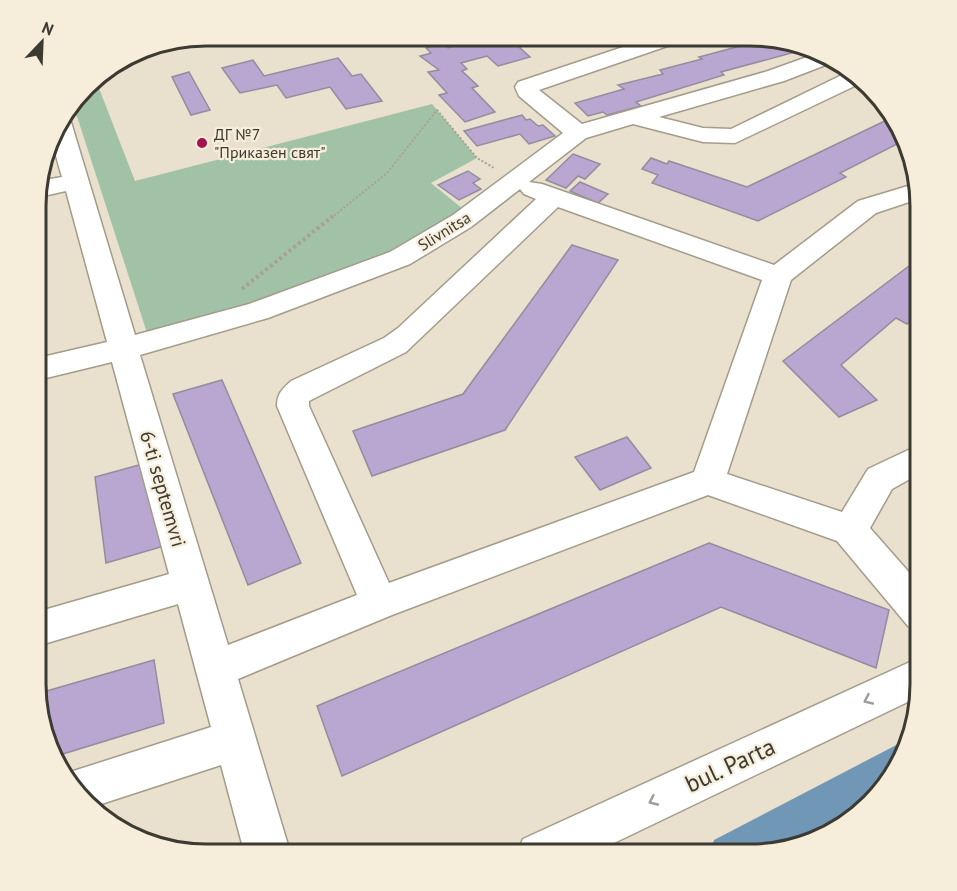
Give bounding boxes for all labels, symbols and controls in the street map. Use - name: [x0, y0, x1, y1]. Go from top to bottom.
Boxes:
- north arrow: [12, 12, 72, 72]
- text: N: [39, 17, 57, 39]
- place label: ДГ №7 "Приказен свят": [214, 124, 326, 162]
- marker: ДГ №7 "Приказен свят": [195, 136, 209, 150]
- street label: Slivnitsa: [414, 207, 474, 255]
- street label: 6-ti septemvri: [134, 428, 192, 550]
- one-way arrow: [864, 693, 875, 705]
- street label: bul. Parta: [680, 731, 780, 799]
- one-way arrow: [649, 793, 660, 805]

